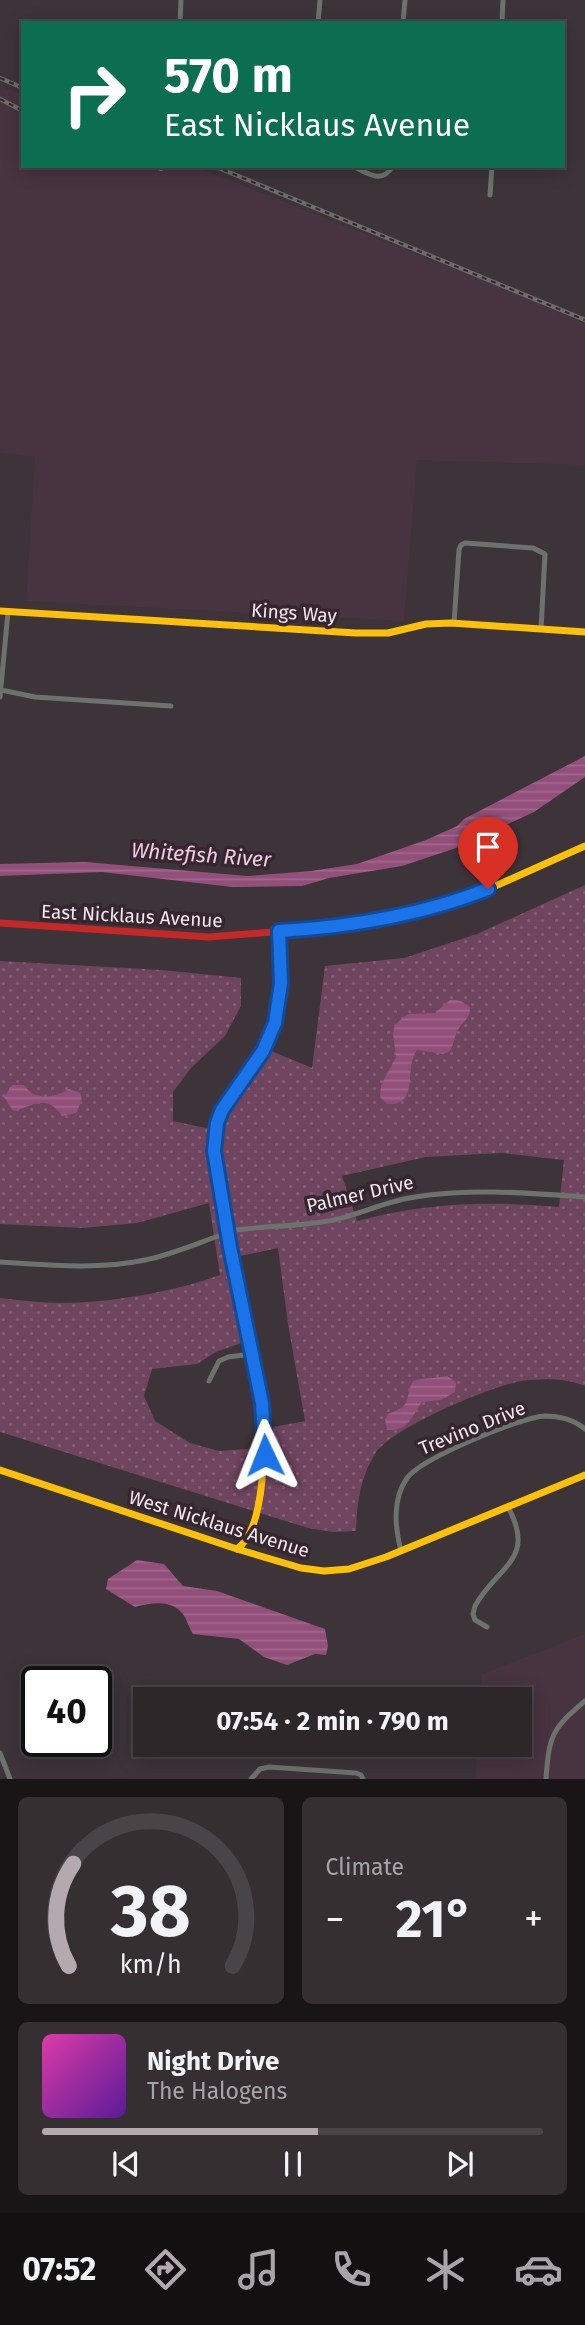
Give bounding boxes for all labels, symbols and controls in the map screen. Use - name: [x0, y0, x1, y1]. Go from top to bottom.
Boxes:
- text: 570 m: [164, 46, 293, 105]
- icon: right: [49, 49, 140, 140]
- text: East Nicklaus Avenue: [164, 106, 470, 144]
- street label: Kings Way: [250, 599, 338, 628]
- pin: [458, 817, 518, 889]
- icon: arrive: [469, 828, 507, 866]
- water label: Whitefish River: [130, 837, 273, 873]
- street label: East Nicklaus Avenue: [41, 900, 223, 932]
- street label: Palmer Drive: [304, 1171, 416, 1217]
- street label: Trevino Drive: [415, 1396, 529, 1460]
- position arrow: [228, 1418, 302, 1492]
- street label: West Nicklaus Avenue: [126, 1486, 312, 1562]
- speed limit sign: 40: [21, 1666, 112, 1757]
- text: 07:54 · 2 min · 790 m: [216, 1706, 449, 1737]
- text: Climate: [326, 1853, 404, 1881]
- text: 38: [110, 1869, 191, 1956]
- text: 21°: [396, 1888, 473, 1951]
- text: −: [326, 1896, 345, 1942]
- text: +: [524, 1896, 543, 1942]
- text: km/h: [120, 1950, 182, 1980]
- text: Night Drive: [147, 2046, 279, 2077]
- text: The Halogens: [147, 2077, 287, 2105]
- icon: previous: [107, 2145, 145, 2183]
- icon: pause: [274, 2145, 312, 2183]
- icon: next: [441, 2145, 479, 2183]
- icon: directions: [141, 2245, 190, 2294]
- icon: music: [234, 2245, 283, 2294]
- icon: phone: [327, 2245, 376, 2294]
- icon: climate: [421, 2245, 470, 2294]
- icon: car: [514, 2245, 563, 2294]
- text: 07:52: [22, 2250, 96, 2288]

